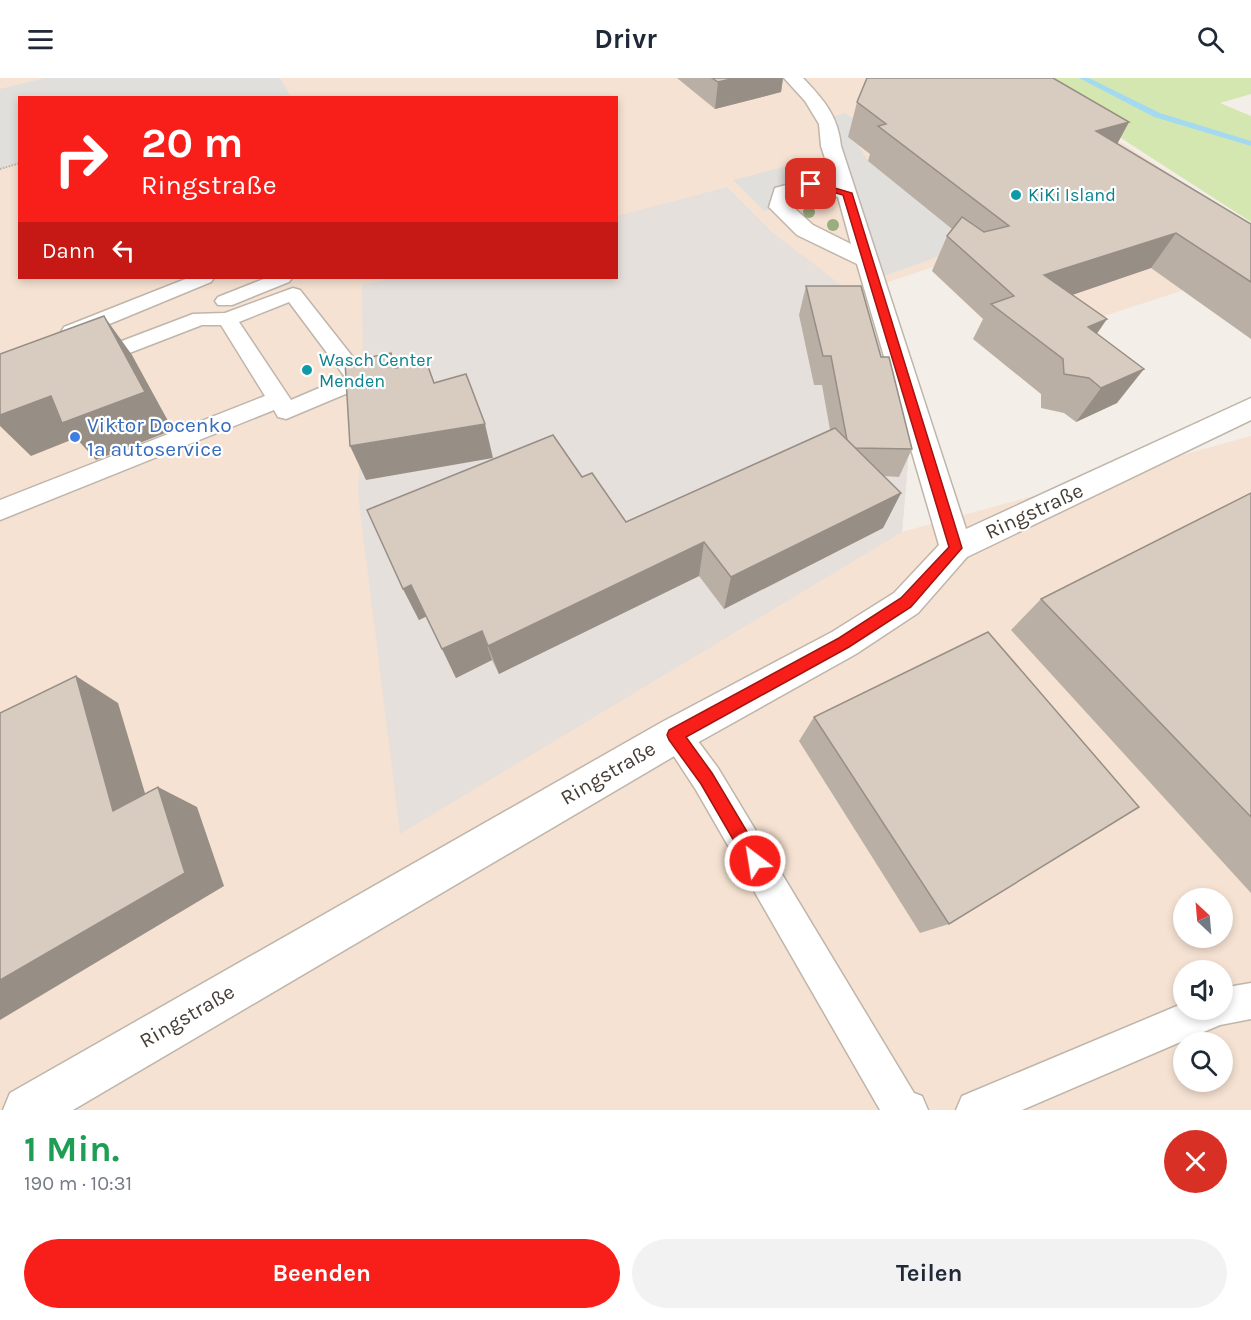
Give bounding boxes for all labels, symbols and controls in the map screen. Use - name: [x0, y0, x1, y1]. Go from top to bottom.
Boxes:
- icon: menu: [24, 23, 57, 56]
- text: Drivr: [594, 23, 657, 55]
- icon: search: [1194, 23, 1227, 56]
- text: 20 m: [141, 118, 243, 168]
- icon: right: [42, 120, 120, 198]
- pin: [785, 158, 836, 209]
- icon: arrive: [794, 167, 827, 200]
- text: Ringstraße: [141, 169, 277, 201]
- place label: KiKi Island: [1028, 184, 1116, 206]
- marker: KiKi Island: [1009, 188, 1023, 202]
- icon: left: [107, 234, 140, 267]
- text: Dann: [42, 238, 95, 264]
- place label: Wasch Center Menden: [319, 349, 432, 392]
- marker: Wasch Center Menden: [300, 363, 314, 377]
- place label: Viktor Docenko 1a autoservice: [87, 413, 232, 461]
- marker: Viktor Docenko 1a autoservice: [68, 430, 82, 444]
- street label: Ringstraße: [981, 478, 1087, 544]
- street label: Ringstraße: [556, 736, 660, 810]
- position arrow: [723, 829, 787, 893]
- north arrow: [1173, 888, 1233, 948]
- map controls: [1173, 888, 1233, 1092]
- button: sound: [1173, 960, 1233, 1020]
- street label: Ringstraße: [135, 979, 239, 1053]
- button: search: [1173, 1032, 1233, 1092]
- text: 1 Min.: [24, 1128, 119, 1170]
- button: close: [1164, 1130, 1227, 1193]
- text: 190 m · 10:31: [24, 1172, 132, 1195]
- button: Beenden: [24, 1239, 620, 1308]
- button: Teilen: [632, 1239, 1227, 1308]

